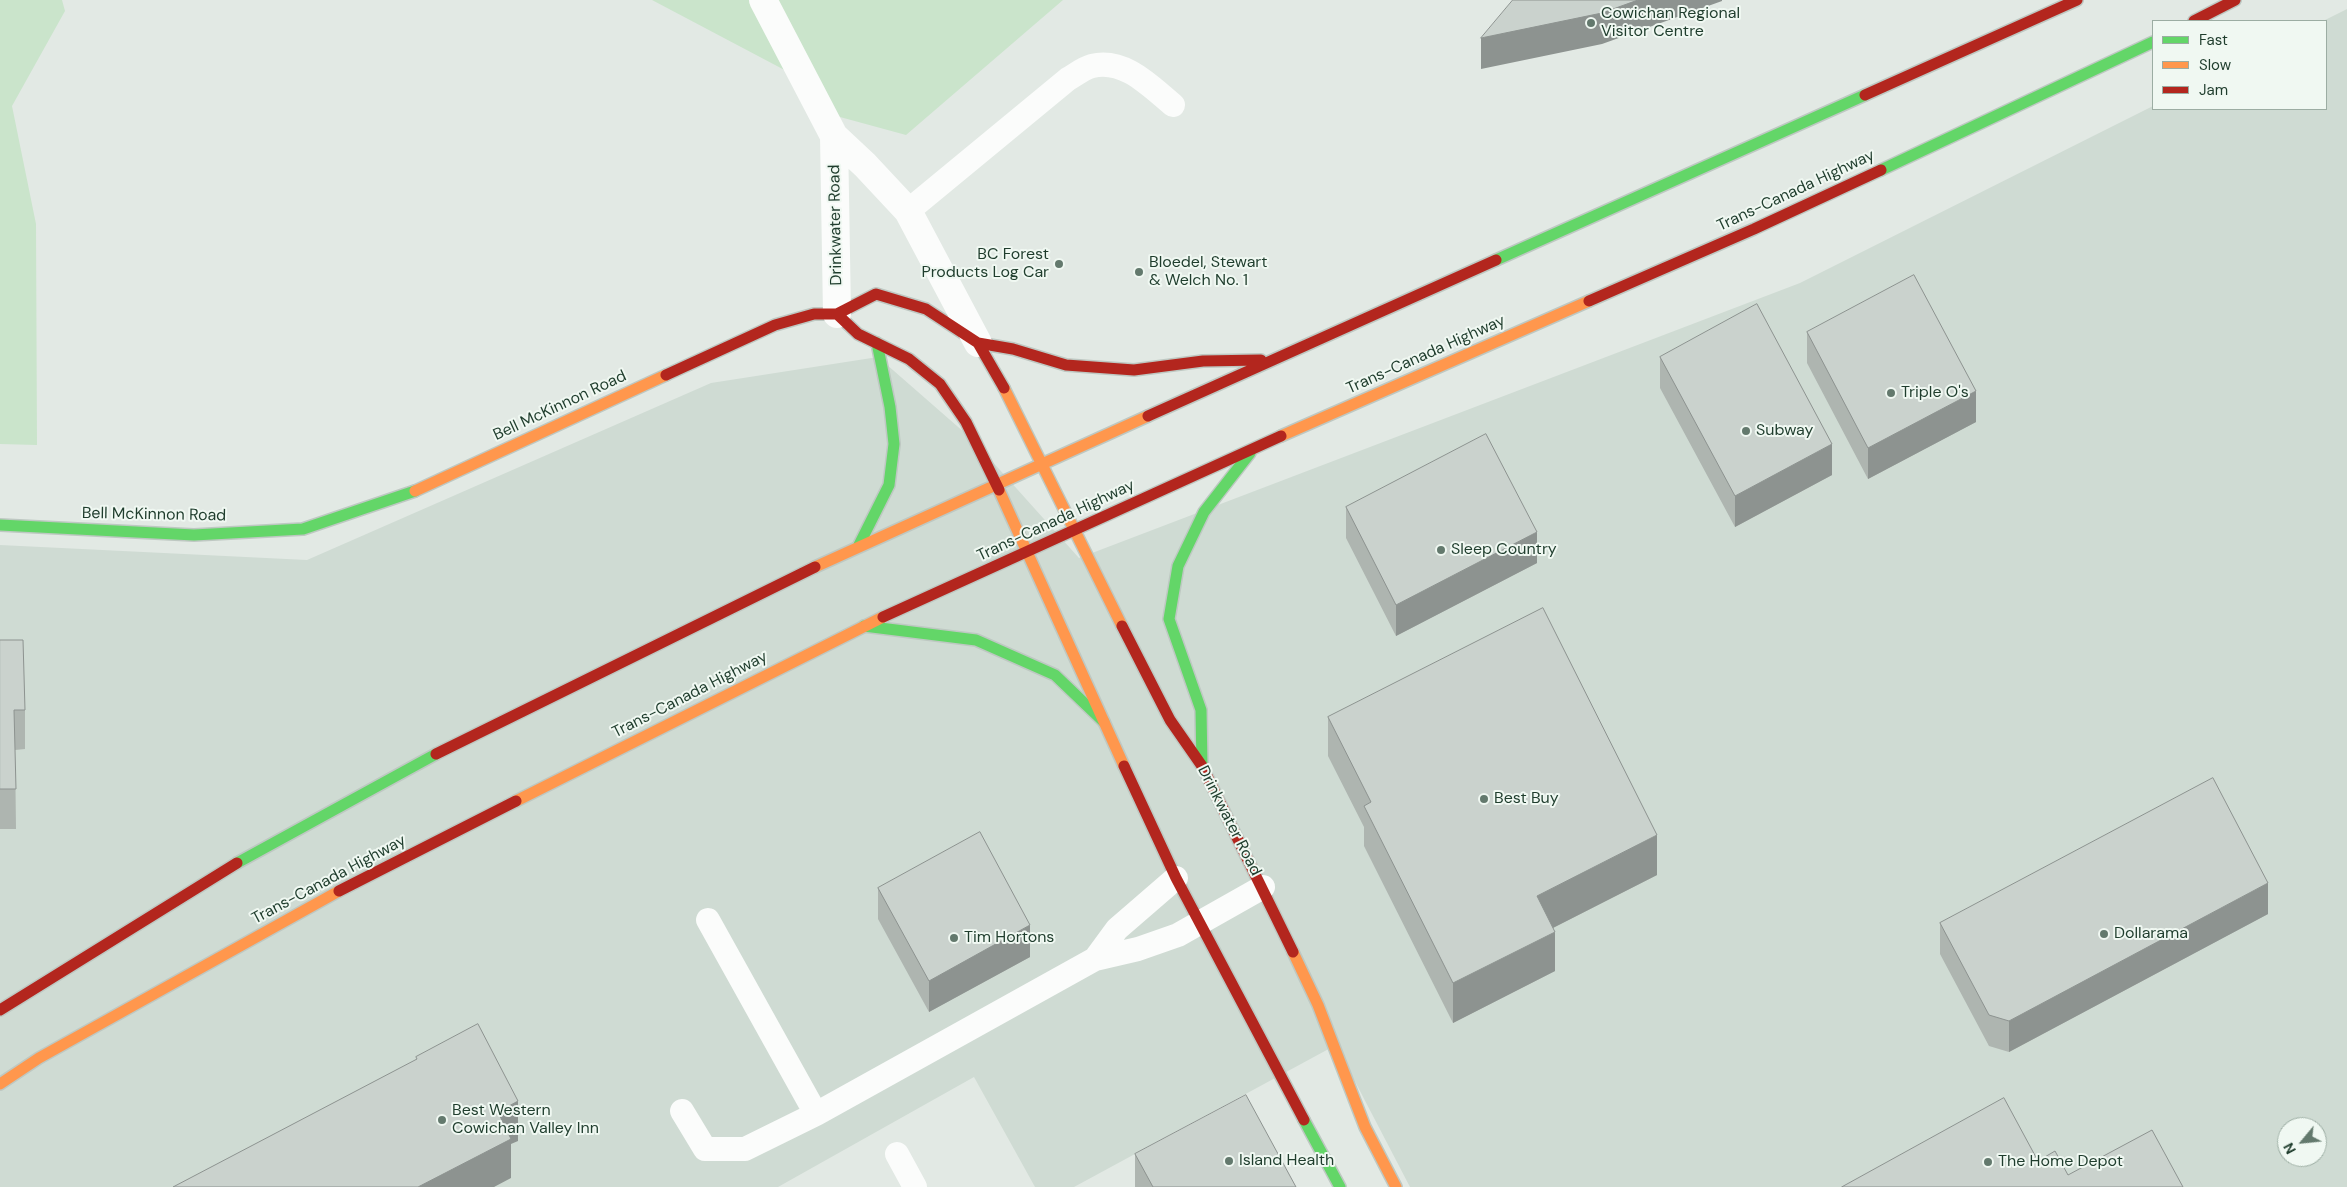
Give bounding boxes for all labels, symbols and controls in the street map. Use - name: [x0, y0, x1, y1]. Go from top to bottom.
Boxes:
- place label: Cowichan Regional Visitor Centre: [1601, 4, 1740, 42]
- marker: Cowichan Regional Visitor Centre: [1585, 17, 1597, 29]
- legend: [2152, 20, 2327, 110]
- text: Fast: [2199, 30, 2228, 50]
- text: Slow: [2199, 55, 2231, 75]
- text: Jam: [2199, 80, 2228, 100]
- street label: Trans-Canada Highway: [1714, 146, 1878, 236]
- street label: Drinkwater Road: [825, 164, 847, 286]
- place label: BC Forest Products Log Car: [921, 245, 1049, 283]
- place label: Bloedel, Stewart & Welch No. 1: [1149, 253, 1268, 291]
- marker: BC Forest Products Log Car: [1053, 258, 1065, 270]
- marker: Bloedel, Stewart & Welch No. 1: [1133, 266, 1145, 278]
- street label: Trans-Canada Highway: [1344, 311, 1508, 399]
- street label: Bell McKinnon Road: [490, 367, 630, 445]
- place label: Triple O's: [1901, 383, 1969, 403]
- marker: Triple O's: [1885, 387, 1897, 399]
- place label: Subway: [1756, 421, 1813, 441]
- marker: Subway: [1740, 425, 1752, 437]
- street label: Trans-Canada Highway: [974, 476, 1138, 566]
- street label: Bell McKinnon Road: [82, 504, 226, 526]
- place label: Sleep Country: [1451, 540, 1557, 560]
- marker: Sleep Country: [1435, 544, 1447, 556]
- street label: Trans-Canada Highway: [609, 647, 771, 743]
- street label: Drinkwater Road: [1193, 763, 1265, 879]
- place label: Best Buy: [1494, 789, 1559, 809]
- marker: Best Buy: [1478, 793, 1490, 805]
- street label: Trans-Canada Highway: [249, 831, 409, 929]
- place label: Dollarama: [2114, 924, 2188, 944]
- place label: Tim Hortons: [964, 928, 1054, 948]
- marker: Dollarama: [2098, 928, 2110, 940]
- marker: Tim Hortons: [948, 932, 960, 944]
- place label: Best Western Cowichan Valley Inn: [452, 1101, 599, 1139]
- marker: Best Western Cowichan Valley Inn: [436, 1114, 448, 1126]
- north arrow: [2277, 1117, 2327, 1167]
- text: N: [2279, 1140, 2300, 1157]
- place label: Island Health: [1239, 1151, 1334, 1171]
- place label: The Home Depot: [1998, 1152, 2123, 1172]
- marker: Island Health: [1223, 1155, 1235, 1167]
- marker: The Home Depot: [1982, 1156, 1994, 1168]

